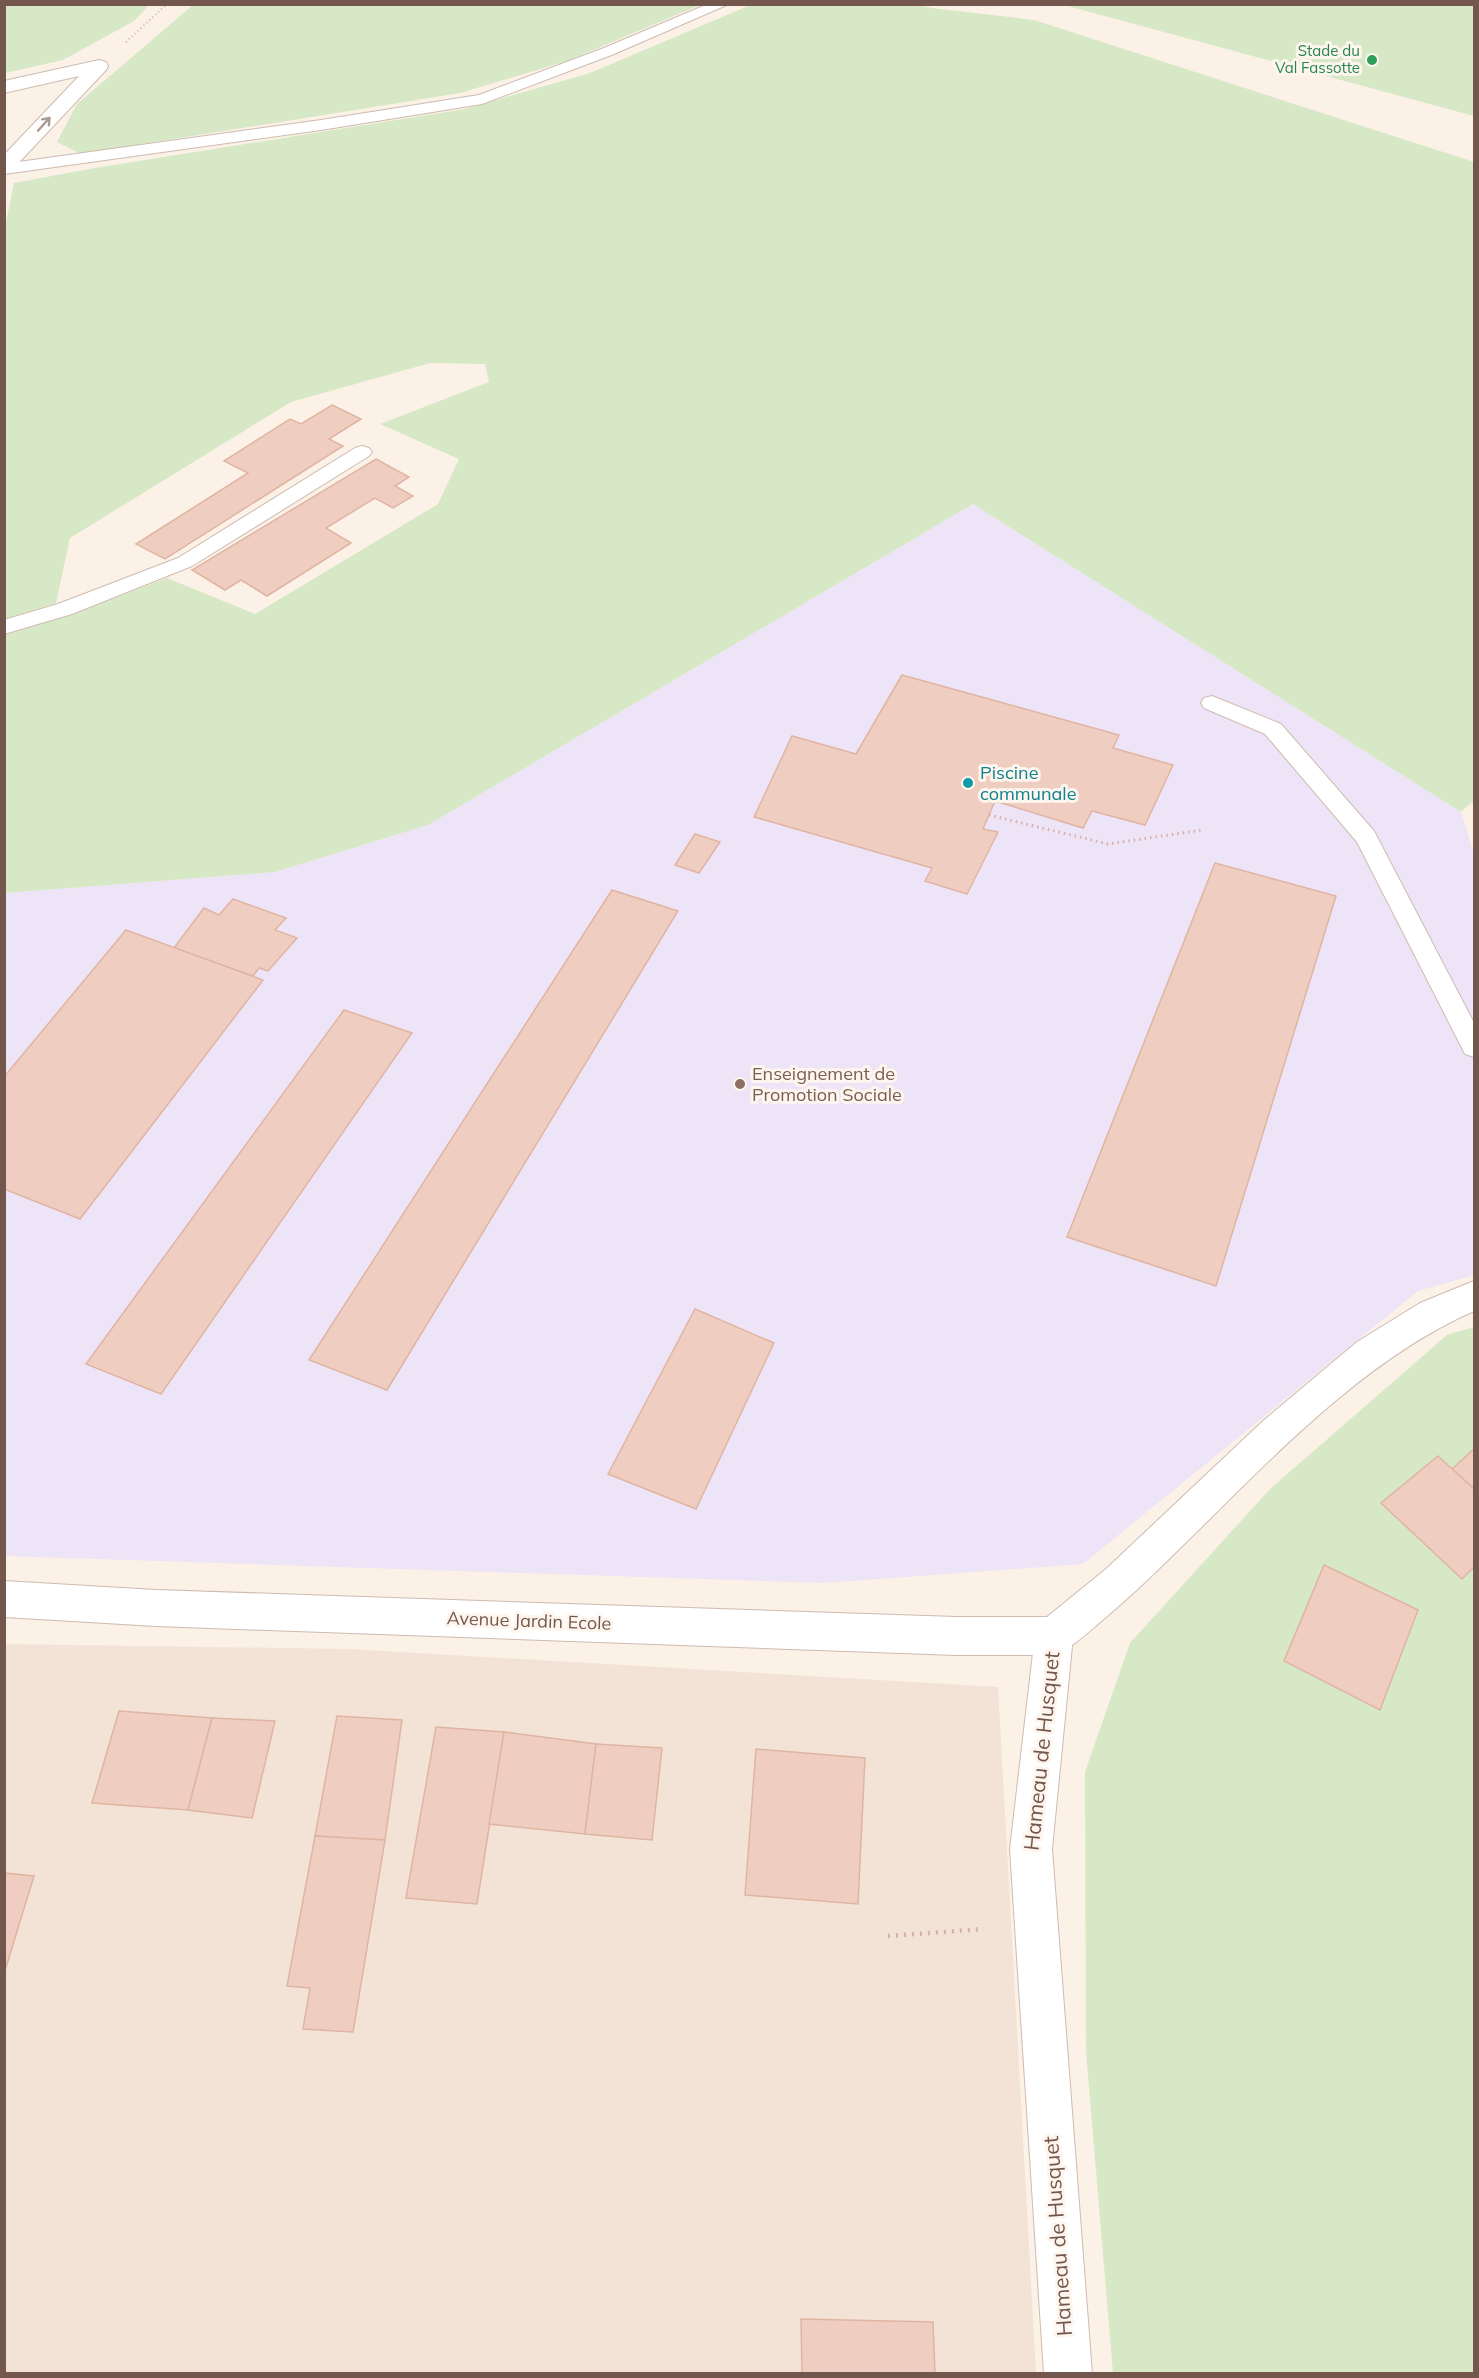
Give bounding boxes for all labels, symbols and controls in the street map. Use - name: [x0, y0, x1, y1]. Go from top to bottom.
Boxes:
- place label: Stade du Val Fassotte: [1275, 41, 1360, 77]
- marker: Stade du Val Fassotte: [1365, 53, 1379, 67]
- one-way arrow: [37, 117, 51, 132]
- place label: Piscine communale: [980, 761, 1076, 805]
- marker: Piscine communale: [961, 776, 975, 790]
- place label: Enseignement de Promotion Sociale: [752, 1062, 902, 1106]
- marker: Enseignement de Promotion Sociale: [733, 1077, 747, 1091]
- street label: Avenue Jardin Ecole: [446, 1606, 612, 1635]
- street label: Hameau de Husquet: [1018, 1650, 1064, 1852]
- street label: Hameau de Husquet: [1037, 2135, 1077, 2337]

